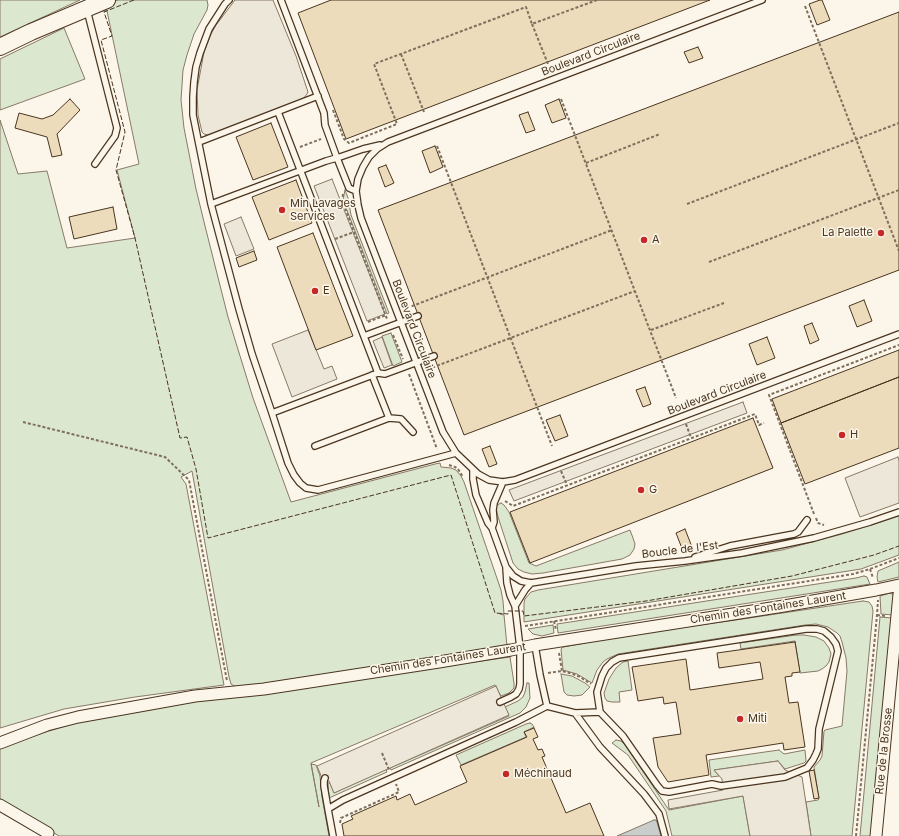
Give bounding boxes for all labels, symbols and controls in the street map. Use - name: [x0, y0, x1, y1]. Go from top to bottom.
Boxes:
- street label: Boulevard Circulaire: [540, 29, 642, 79]
- place label: Min Lavages Services: [290, 197, 356, 223]
- marker: Min Lavages Services: [277, 205, 287, 215]
- place label: La Palette: [822, 226, 873, 240]
- marker: La Palette: [876, 228, 886, 238]
- place label: A: [652, 233, 660, 247]
- marker: A: [639, 235, 649, 245]
- street label: Boulevard Circulaire: [389, 278, 439, 380]
- place label: E: [323, 284, 330, 298]
- marker: E: [310, 286, 320, 296]
- street label: Boulevard Circulaire: [666, 368, 768, 418]
- place label: H: [850, 428, 858, 442]
- marker: H: [837, 430, 847, 440]
- place label: G: [649, 483, 657, 497]
- marker: G: [636, 485, 646, 495]
- street label: Boucle de l'Est: [641, 539, 719, 561]
- street label: Chemin des Fontaines Laurent: [689, 589, 847, 627]
- street label: Chemin des Fontaines Laurent: [369, 640, 527, 678]
- street label: Rue de la Brosse: [873, 707, 895, 795]
- place label: Miti: [748, 712, 767, 726]
- marker: Miti: [735, 714, 745, 724]
- place label: Méchinaud: [514, 767, 572, 781]
- marker: Méchinaud: [501, 769, 511, 779]

